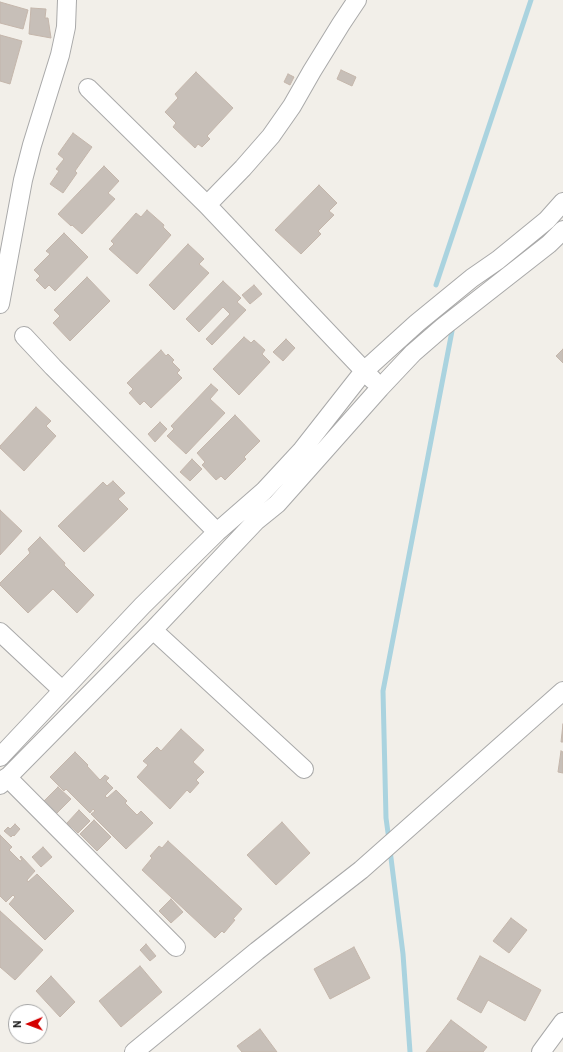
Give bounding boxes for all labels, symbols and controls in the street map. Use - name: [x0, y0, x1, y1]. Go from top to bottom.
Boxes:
- north arrow: [8, 1004, 48, 1044]
- text: N: [10, 1020, 23, 1028]

